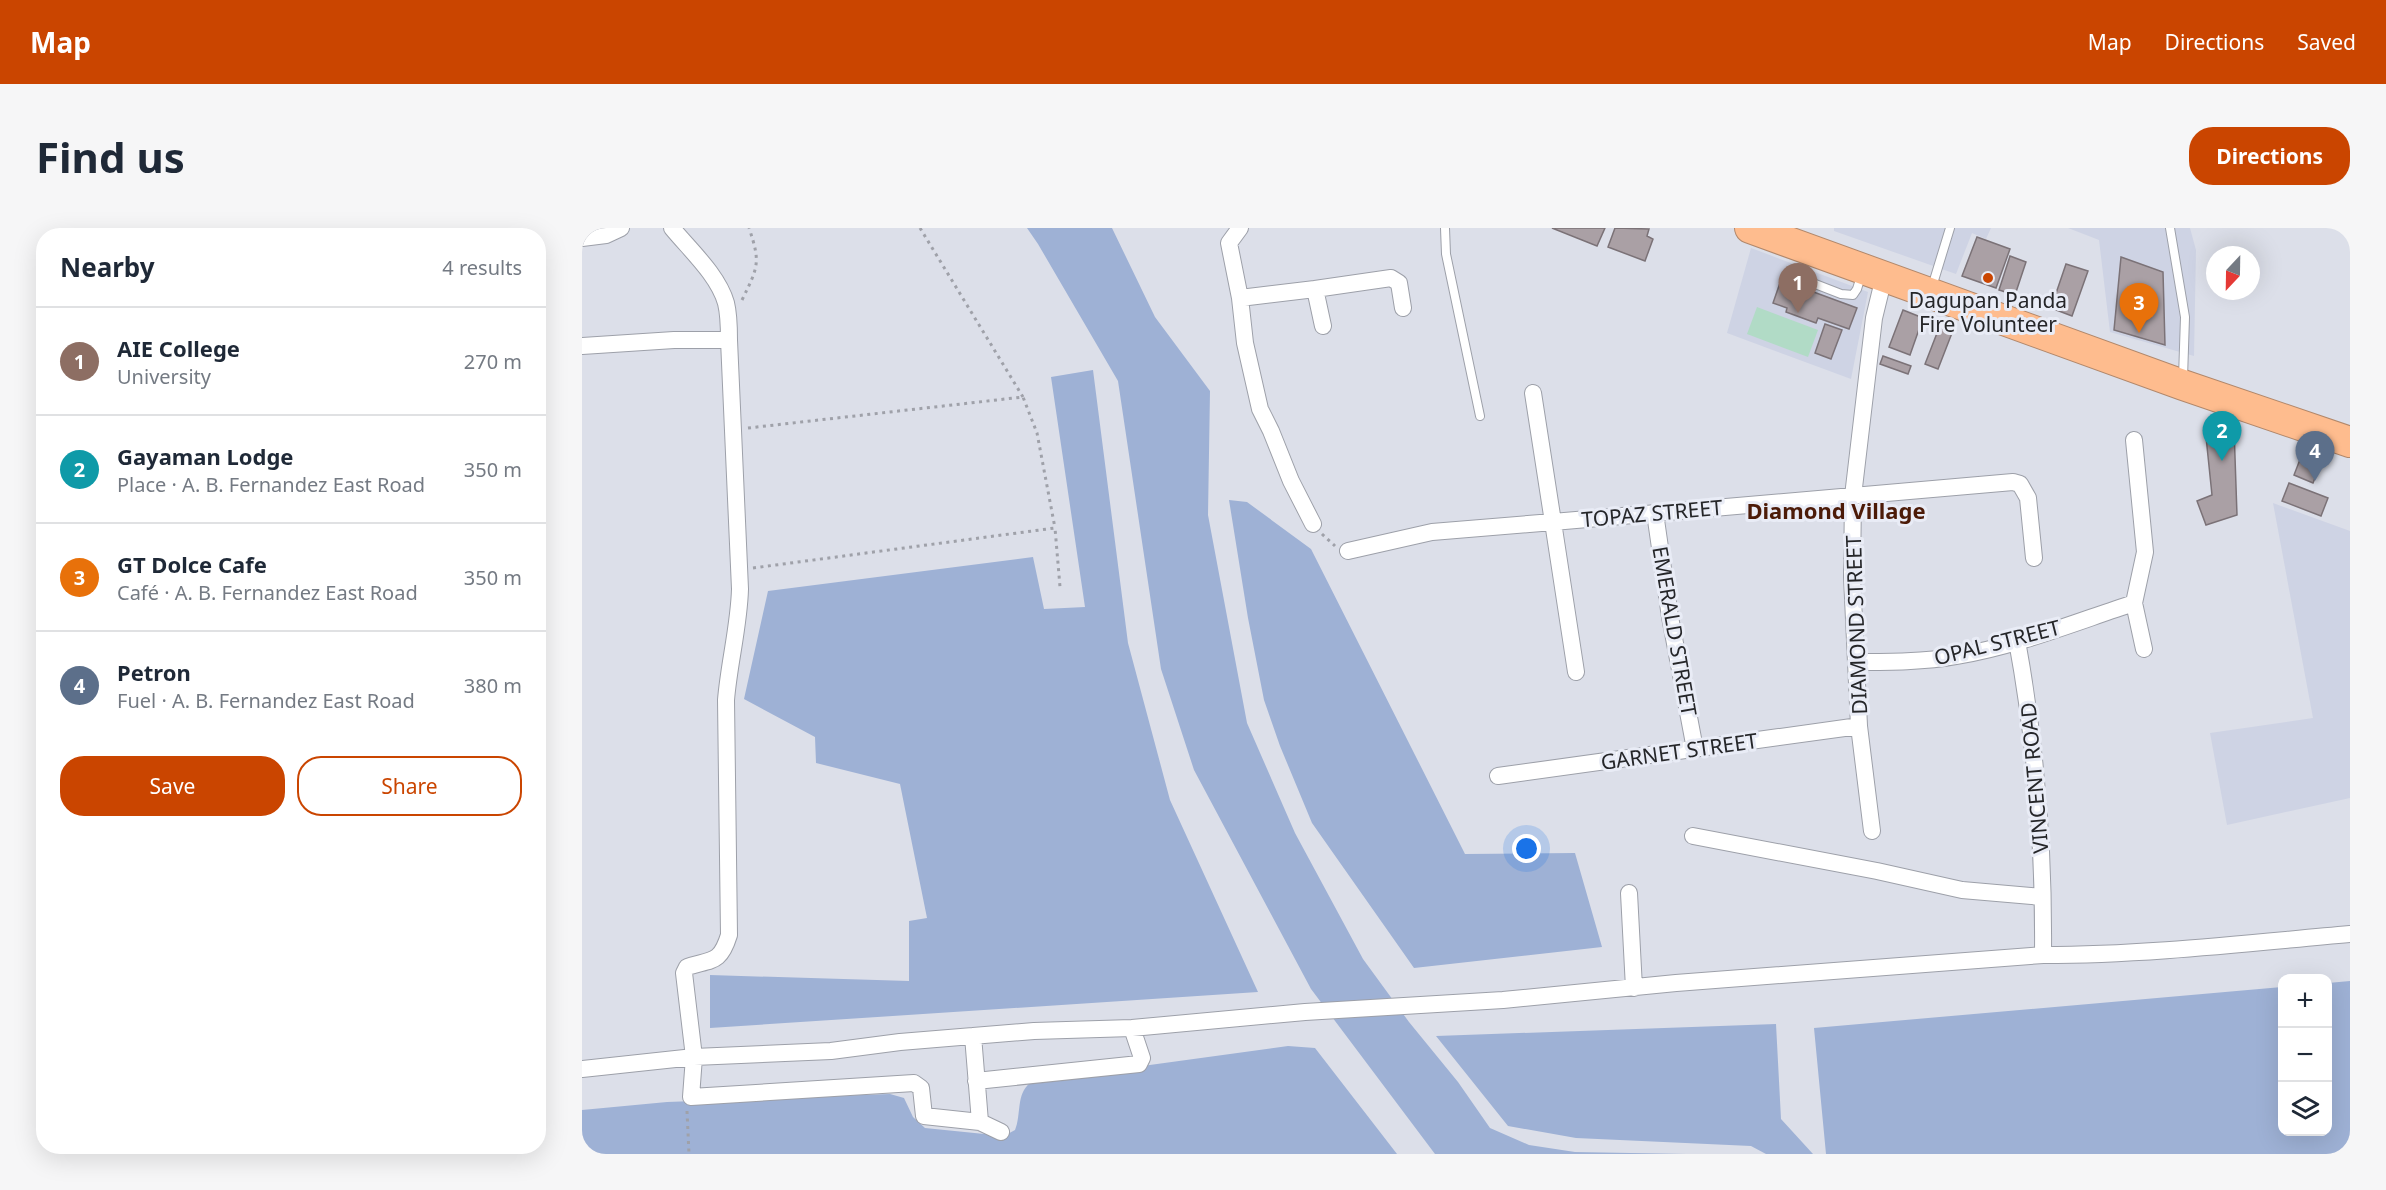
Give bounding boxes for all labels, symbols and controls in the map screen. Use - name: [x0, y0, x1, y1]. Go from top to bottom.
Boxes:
- text: Map: [30, 23, 91, 61]
- text: Map: [2088, 28, 2132, 56]
- text: Directions: [2165, 28, 2264, 56]
- text: Saved: [2297, 28, 2356, 56]
- button: Directions: [2189, 127, 2350, 185]
- text: Find us: [36, 128, 185, 185]
- north arrow: [2206, 246, 2260, 300]
- text: Nearby: [60, 249, 155, 285]
- text: 4 results: [442, 254, 522, 281]
- pin: 1: [1778, 264, 1818, 313]
- marker: Dagupan Panda Fire Volunteer: [1981, 271, 1995, 285]
- pin: 3: [2120, 284, 2158, 333]
- place label: Dagupan Panda Fire Volunteer: [1909, 286, 2067, 338]
- text: AIE College: [117, 333, 240, 363]
- text: 1: [74, 348, 85, 375]
- text: 270 m: [464, 348, 522, 375]
- text: University: [117, 363, 211, 390]
- pin: 2: [2202, 412, 2242, 461]
- pin: 4: [2296, 432, 2334, 481]
- text: Gayaman Lodge: [117, 441, 294, 471]
- text: 2: [74, 456, 85, 483]
- text: 350 m: [464, 456, 522, 483]
- text: Place · A. B. Fernandez East Road: [117, 471, 425, 498]
- street label: TOPAZ STREET: [1580, 493, 1724, 533]
- district label: Diamond Village: [1746, 495, 1926, 525]
- street label: DIAMOND STREET: [1839, 535, 1873, 715]
- street label: EMERALD STREET: [1646, 544, 1704, 718]
- text: GT Dolce Cafe: [117, 549, 267, 579]
- text: 3: [74, 564, 85, 591]
- text: 350 m: [464, 564, 522, 591]
- text: Café · A. B. Fernandez East Road: [117, 579, 418, 606]
- street label: OPAL STREET: [1931, 613, 2063, 671]
- text: Petron: [117, 657, 191, 687]
- text: 4: [74, 672, 85, 699]
- text: 380 m: [464, 672, 522, 699]
- text: Fuel · A. B. Fernandez East Road: [117, 687, 415, 714]
- street label: VINCENT ROAD: [2013, 701, 2055, 855]
- street label: GARNET STREET: [1599, 726, 1759, 776]
- button: Save: [60, 756, 285, 816]
- button: Share: [297, 756, 522, 816]
- your location: [1512, 834, 1541, 863]
- map controls: [2278, 974, 2332, 1136]
- button: +: [2278, 974, 2332, 1028]
- button: −: [2278, 1028, 2332, 1082]
- button: layers: [2278, 1082, 2332, 1136]

